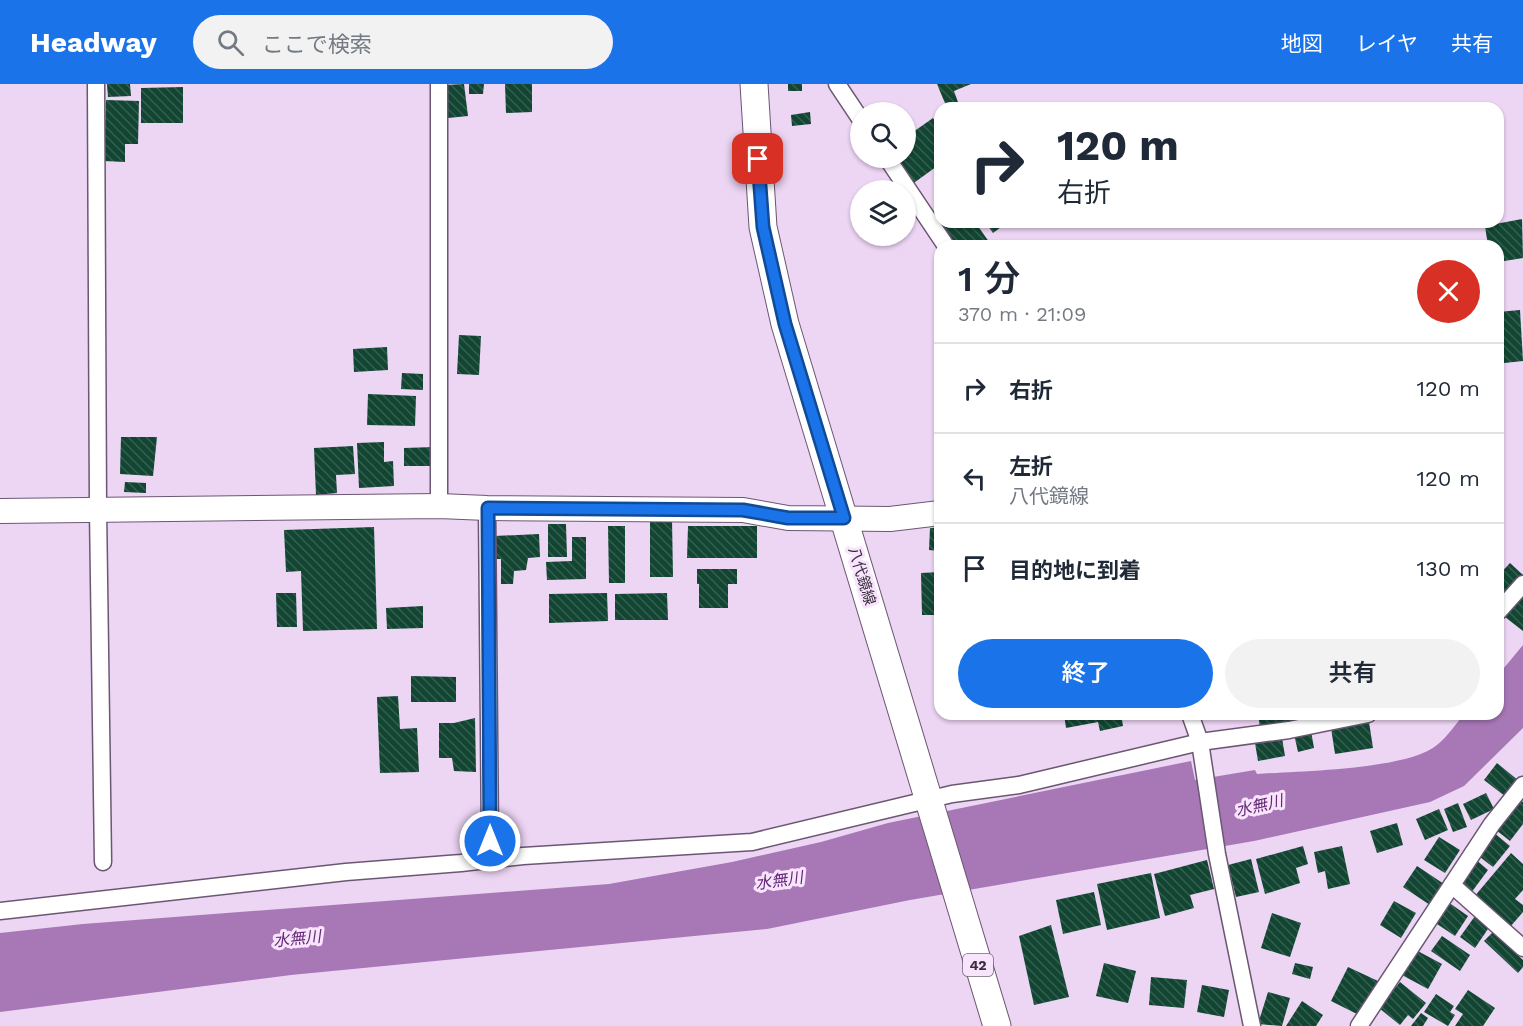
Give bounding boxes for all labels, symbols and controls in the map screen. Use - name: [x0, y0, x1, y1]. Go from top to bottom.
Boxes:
- search box: [193, 15, 613, 69]
- text: Headway: [30, 26, 157, 59]
- icon: search: [214, 26, 247, 59]
- text: 地図: [1281, 31, 1323, 56]
- text: レイヤ: [1356, 31, 1418, 56]
- text: 共有: [1451, 31, 1493, 56]
- text: ここで検索: [262, 32, 372, 57]
- map controls: [850, 102, 916, 246]
- button: search: [850, 102, 916, 168]
- text: 120 m: [1057, 121, 1179, 170]
- icon: right: [958, 126, 1036, 204]
- pin: [732, 133, 783, 184]
- icon: arrive: [741, 142, 774, 175]
- text: 右折: [1057, 177, 1111, 209]
- button: layers: [850, 180, 916, 246]
- text: 1 分: [958, 258, 1020, 300]
- button: close: [1417, 260, 1480, 323]
- text: 370 m · 21:09: [958, 302, 1086, 326]
- icon: right: [958, 372, 991, 405]
- text: 120 m: [1416, 376, 1480, 401]
- text: 右折: [1009, 378, 1053, 403]
- text: 左折: [1009, 454, 1053, 479]
- icon: left: [958, 462, 991, 495]
- text: 120 m: [1416, 466, 1480, 491]
- text: 八代鏡線: [1009, 484, 1089, 508]
- street label: 八代鏡線: [845, 545, 879, 607]
- icon: arrive: [958, 552, 991, 585]
- text: 130 m: [1416, 556, 1480, 581]
- text: 目的地に到着: [1009, 558, 1141, 583]
- button: 終了: [958, 639, 1213, 708]
- button: 共有: [1225, 639, 1480, 708]
- water label: 水無川: [1234, 790, 1287, 820]
- position arrow: [458, 809, 522, 873]
- water label: 水無川: [754, 867, 806, 893]
- water label: 水無川: [272, 926, 324, 950]
- road number: 42: [963, 954, 993, 976]

